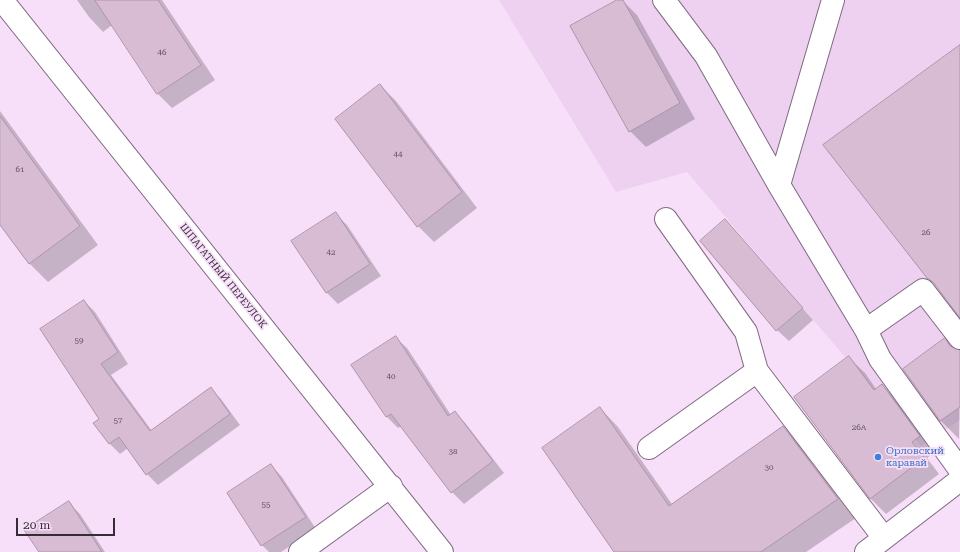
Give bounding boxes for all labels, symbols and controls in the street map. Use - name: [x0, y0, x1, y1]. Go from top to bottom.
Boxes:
- house number: 46: [158, 48, 166, 58]
- house number: 44: [394, 150, 402, 160]
- house number: 61: [16, 165, 24, 175]
- street label: ШПАГАТНЫЙ ПЕРЕУЛОК: [177, 221, 269, 331]
- house number: 26: [922, 228, 930, 238]
- house number: 42: [327, 248, 335, 258]
- house number: 59: [75, 336, 83, 346]
- house number: 40: [387, 372, 395, 382]
- house number: 57: [114, 416, 122, 426]
- house number: 26А: [852, 423, 866, 433]
- place label: Орловский каравай: [886, 445, 944, 468]
- house number: 38: [449, 447, 457, 457]
- marker: Орловский каравай: [873, 452, 883, 462]
- house number: 30: [765, 463, 773, 473]
- house number: 55: [262, 500, 270, 510]
- scale bar: [18, 510, 117, 536]
- text: 20 m: [23, 518, 50, 532]

